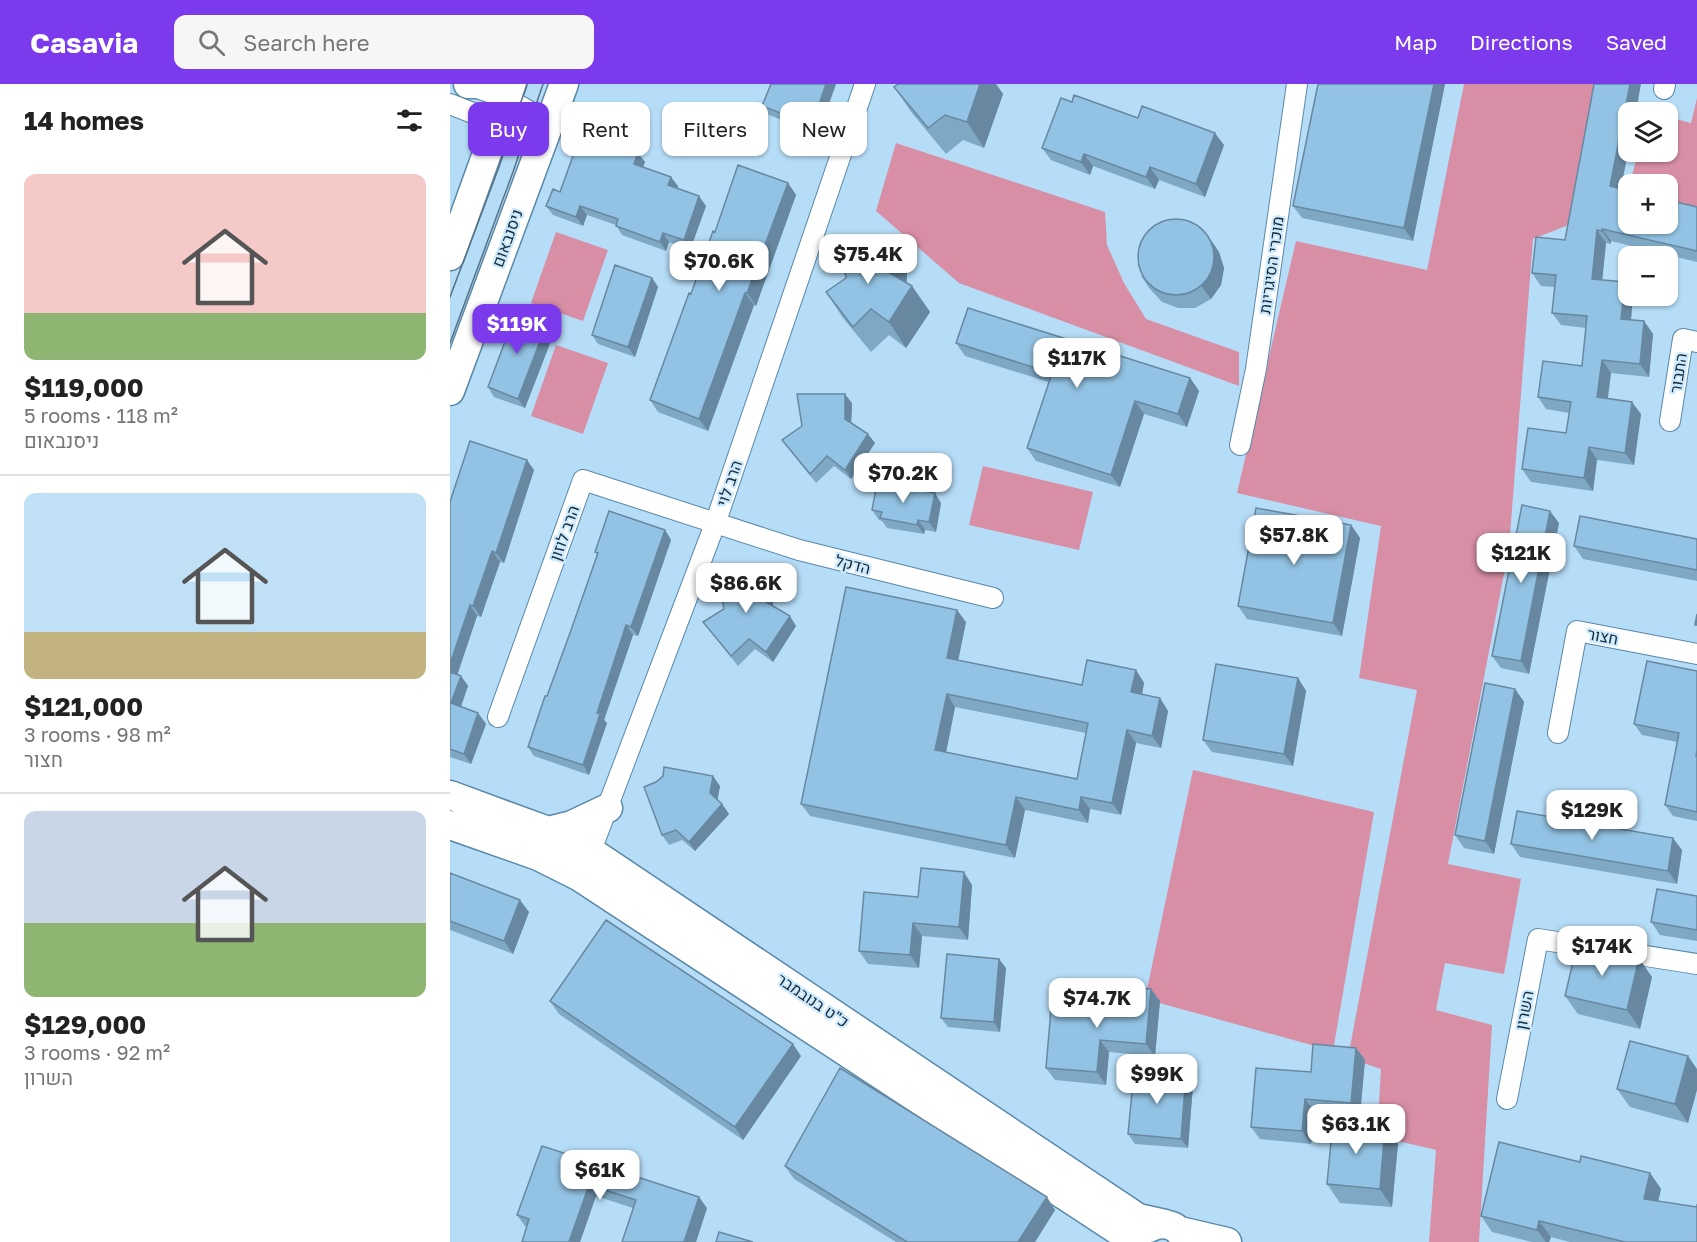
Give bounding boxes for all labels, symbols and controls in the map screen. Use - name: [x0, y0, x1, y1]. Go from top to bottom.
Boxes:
- search box: [174, 15, 594, 69]
- text: Casavia: [30, 26, 138, 59]
- icon: search: [195, 26, 228, 59]
- text: Search here: [243, 29, 369, 56]
- text: Map: [1394, 29, 1437, 55]
- text: Directions: [1470, 29, 1573, 55]
- text: Saved: [1606, 29, 1667, 55]
- chip: Buy: [468, 102, 549, 156]
- chip: Rent: [561, 102, 650, 156]
- chip: Filters: [662, 102, 768, 156]
- chip: New: [780, 102, 867, 156]
- map controls: [1618, 102, 1678, 306]
- button: layers: [1618, 102, 1678, 162]
- icon: filters: [393, 104, 426, 137]
- text: 14 homes: [24, 105, 144, 136]
- button: +: [1618, 174, 1678, 234]
- street label: ניסנבאום: [487, 206, 527, 270]
- icon: home: [171, 213, 279, 321]
- street label: מוכרי הסיגריות: [1254, 215, 1288, 315]
- pin: $75.4K: [819, 234, 917, 285]
- pin: $70.6K: [670, 241, 768, 292]
- text: $75.4K: [833, 241, 903, 265]
- button: −: [1618, 246, 1678, 306]
- text: $70.6K: [684, 248, 754, 272]
- pin: $119K: [475, 304, 559, 355]
- text: $119K: [486, 311, 548, 335]
- pin: $117K: [1035, 338, 1119, 389]
- text: $117K: [1047, 345, 1107, 369]
- street label: התבור: [1665, 351, 1691, 395]
- text: $119,000: [24, 372, 144, 403]
- text: 5 rooms · 118 m²: [24, 403, 178, 427]
- text: ניסנבאום: [24, 428, 99, 452]
- pin: $70.2K: [854, 453, 952, 504]
- street label: הרב לוי: [712, 457, 746, 509]
- text: $70.2K: [868, 460, 938, 484]
- street label: הרב לוזון: [545, 503, 583, 563]
- pin: $57.8K: [1245, 515, 1343, 566]
- text: $57.8K: [1259, 522, 1329, 546]
- icon: home: [171, 532, 279, 640]
- pin: $121K: [1479, 533, 1563, 584]
- text: $121K: [1491, 540, 1551, 564]
- street label: הדקל: [833, 550, 873, 578]
- pin: $86.6K: [697, 563, 795, 614]
- text: $86.6K: [710, 570, 782, 594]
- street label: חצור: [1586, 623, 1620, 649]
- text: $121,000: [24, 691, 143, 722]
- text: 3 rooms · 98 m²: [24, 722, 171, 746]
- text: חצור: [24, 747, 63, 771]
- pin: $129K: [1550, 790, 1634, 841]
- text: $129K: [1560, 797, 1624, 821]
- icon: home: [171, 850, 279, 958]
- pin: $174K: [1560, 926, 1644, 977]
- text: $174K: [1571, 933, 1633, 957]
- street label: כ"ט בנובמבר: [773, 969, 853, 1031]
- pin: $74.7K: [1048, 978, 1146, 1029]
- text: $74.7K: [1063, 985, 1131, 1009]
- street label: השרון: [1510, 989, 1538, 1031]
- text: $129,000: [24, 1009, 146, 1040]
- text: 3 rooms · 92 m²: [24, 1040, 170, 1064]
- pin: $99K: [1121, 1054, 1193, 1105]
- text: $99K: [1130, 1061, 1184, 1085]
- text: השרון: [24, 1065, 73, 1089]
- pin: $63.1K: [1307, 1104, 1405, 1155]
- text: $63.1K: [1321, 1111, 1391, 1135]
- pin: $61K: [564, 1150, 636, 1201]
- text: $61K: [575, 1157, 625, 1181]

